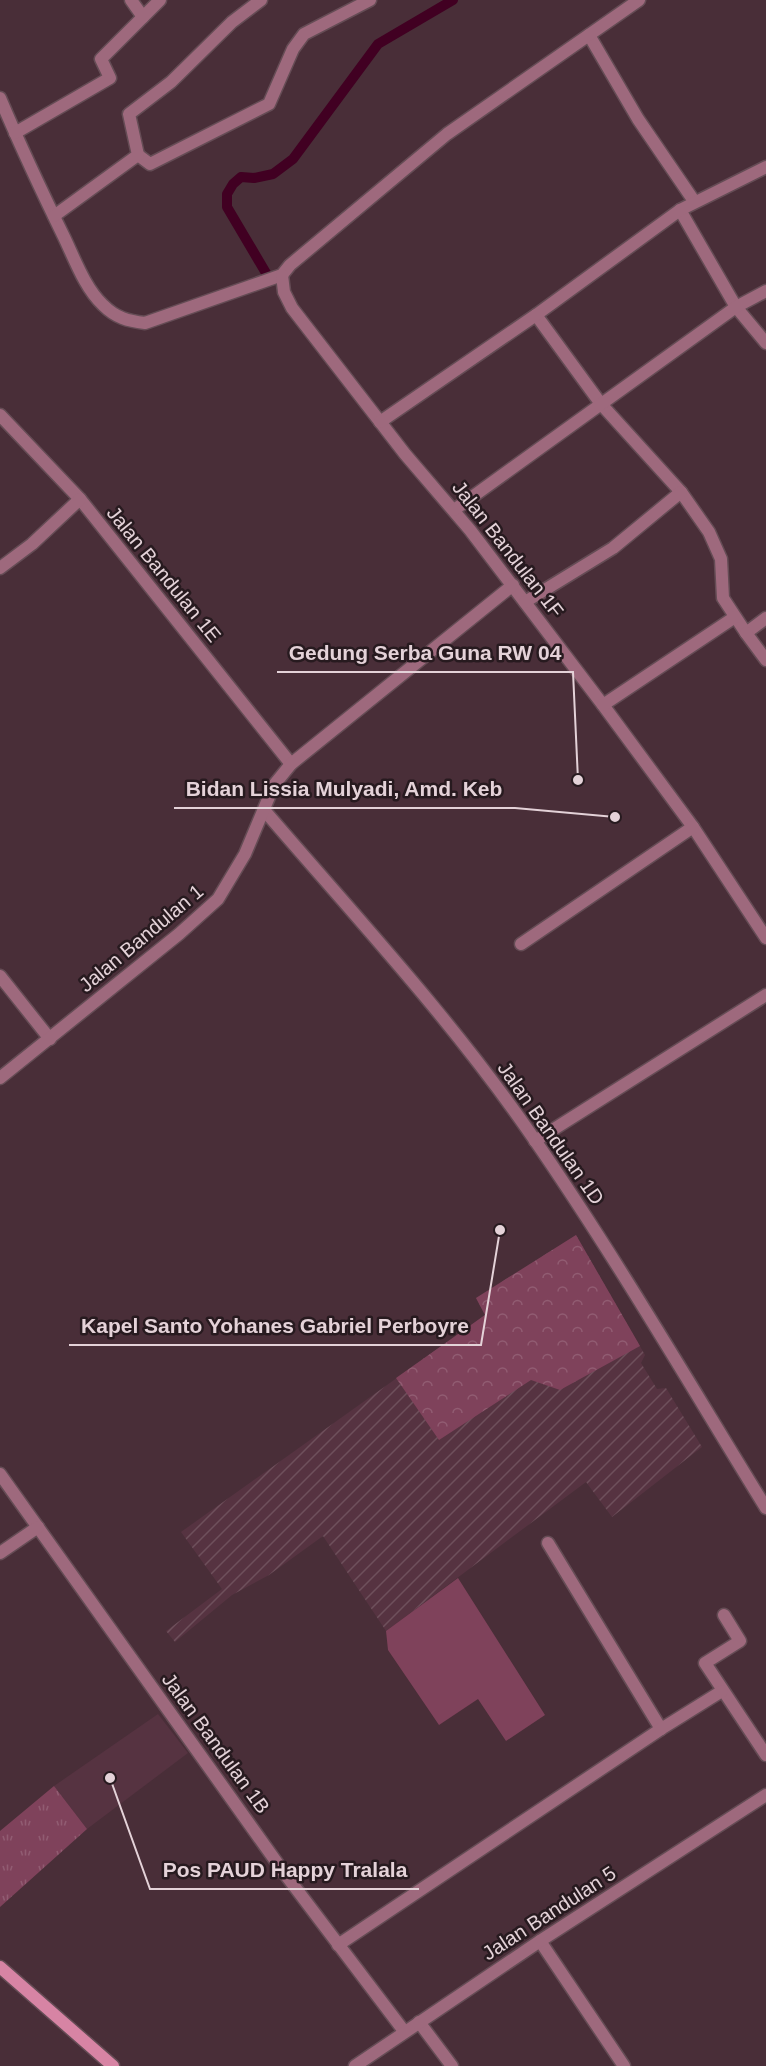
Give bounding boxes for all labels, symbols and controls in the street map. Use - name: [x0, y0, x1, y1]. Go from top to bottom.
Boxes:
- street label: Jalan Bandulan 1F: [448, 477, 568, 621]
- street label: Jalan Bandulan 1E: [103, 502, 225, 646]
- callout: Gedung Serba Guna RW 04: [277, 633, 573, 672]
- text: Gedung Serba Guna RW 04: [289, 641, 562, 664]
- callout: Bidan Lissia Mulyadi, Amd. Keb: [174, 769, 515, 808]
- text: Bidan Lissia Mulyadi, Amd. Keb: [186, 777, 502, 800]
- street label: Jalan Bandulan 1: [75, 880, 207, 996]
- street label: Jalan Bandulan 1D: [494, 1057, 608, 1209]
- callout: Kapel Santo Yohanes Gabriel Perboyre: [69, 1306, 481, 1345]
- text: Kapel Santo Yohanes Gabriel Perboyre: [81, 1314, 469, 1337]
- street label: Jalan Bandulan 1B: [158, 1669, 274, 1817]
- callout: Pos PAUD Happy Tralala: [150, 1850, 419, 1889]
- text: Pos PAUD Happy Tralala: [163, 1858, 408, 1881]
- street label: Jalan Bandulan 5: [478, 1862, 620, 1964]

